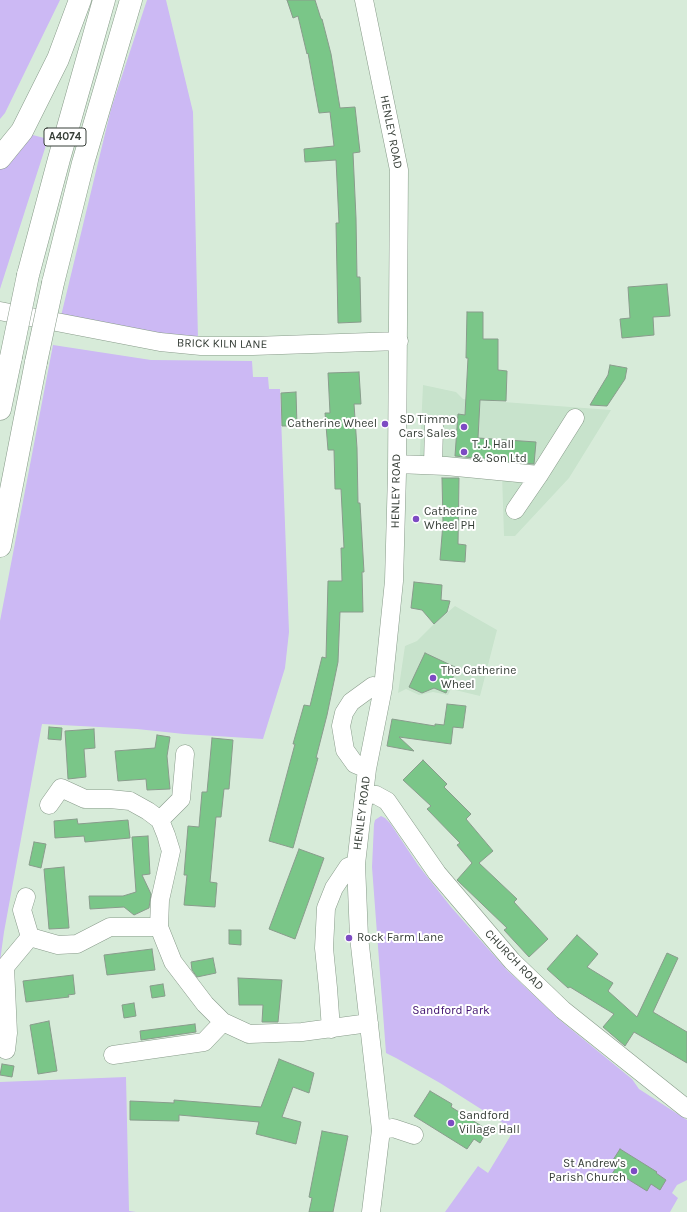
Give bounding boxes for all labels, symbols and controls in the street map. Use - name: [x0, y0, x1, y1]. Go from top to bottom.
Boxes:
- street label: HENLEY ROAD: [377, 94, 405, 170]
- road number: A4074: [44, 128, 86, 146]
- street label: BRICK KILN LANE: [177, 336, 267, 352]
- place label: SD Timmo Cars Sales: [399, 413, 456, 441]
- place label: Catherine Wheel: [287, 417, 377, 431]
- marker: Catherine Wheel: [380, 419, 390, 429]
- marker: SD Timmo Cars Sales: [459, 422, 469, 432]
- place label: T. J. Hall & Son Ltd: [472, 438, 527, 466]
- marker: T. J. Hall & Son Ltd: [459, 447, 469, 457]
- street label: HENLEY ROAD: [388, 454, 404, 528]
- place label: Catherine Wheel PH: [424, 505, 477, 533]
- marker: Catherine Wheel PH: [411, 514, 421, 524]
- place label: The Catherine Wheel: [441, 664, 516, 692]
- marker: The Catherine Wheel: [428, 673, 438, 683]
- street label: HENLEY ROAD: [350, 775, 374, 851]
- street label: CHURCH ROAD: [481, 927, 547, 993]
- place label: Rock Farm Lane: [357, 931, 443, 945]
- marker: Rock Farm Lane: [344, 933, 354, 943]
- park label: Sandford Park: [412, 1004, 490, 1018]
- place label: Sandford Village Hall: [459, 1109, 520, 1137]
- marker: Sandford Village Hall: [446, 1118, 456, 1128]
- place label: St Andrew's Parish Church: [549, 1157, 626, 1185]
- marker: St Andrew's Parish Church: [629, 1166, 639, 1176]

